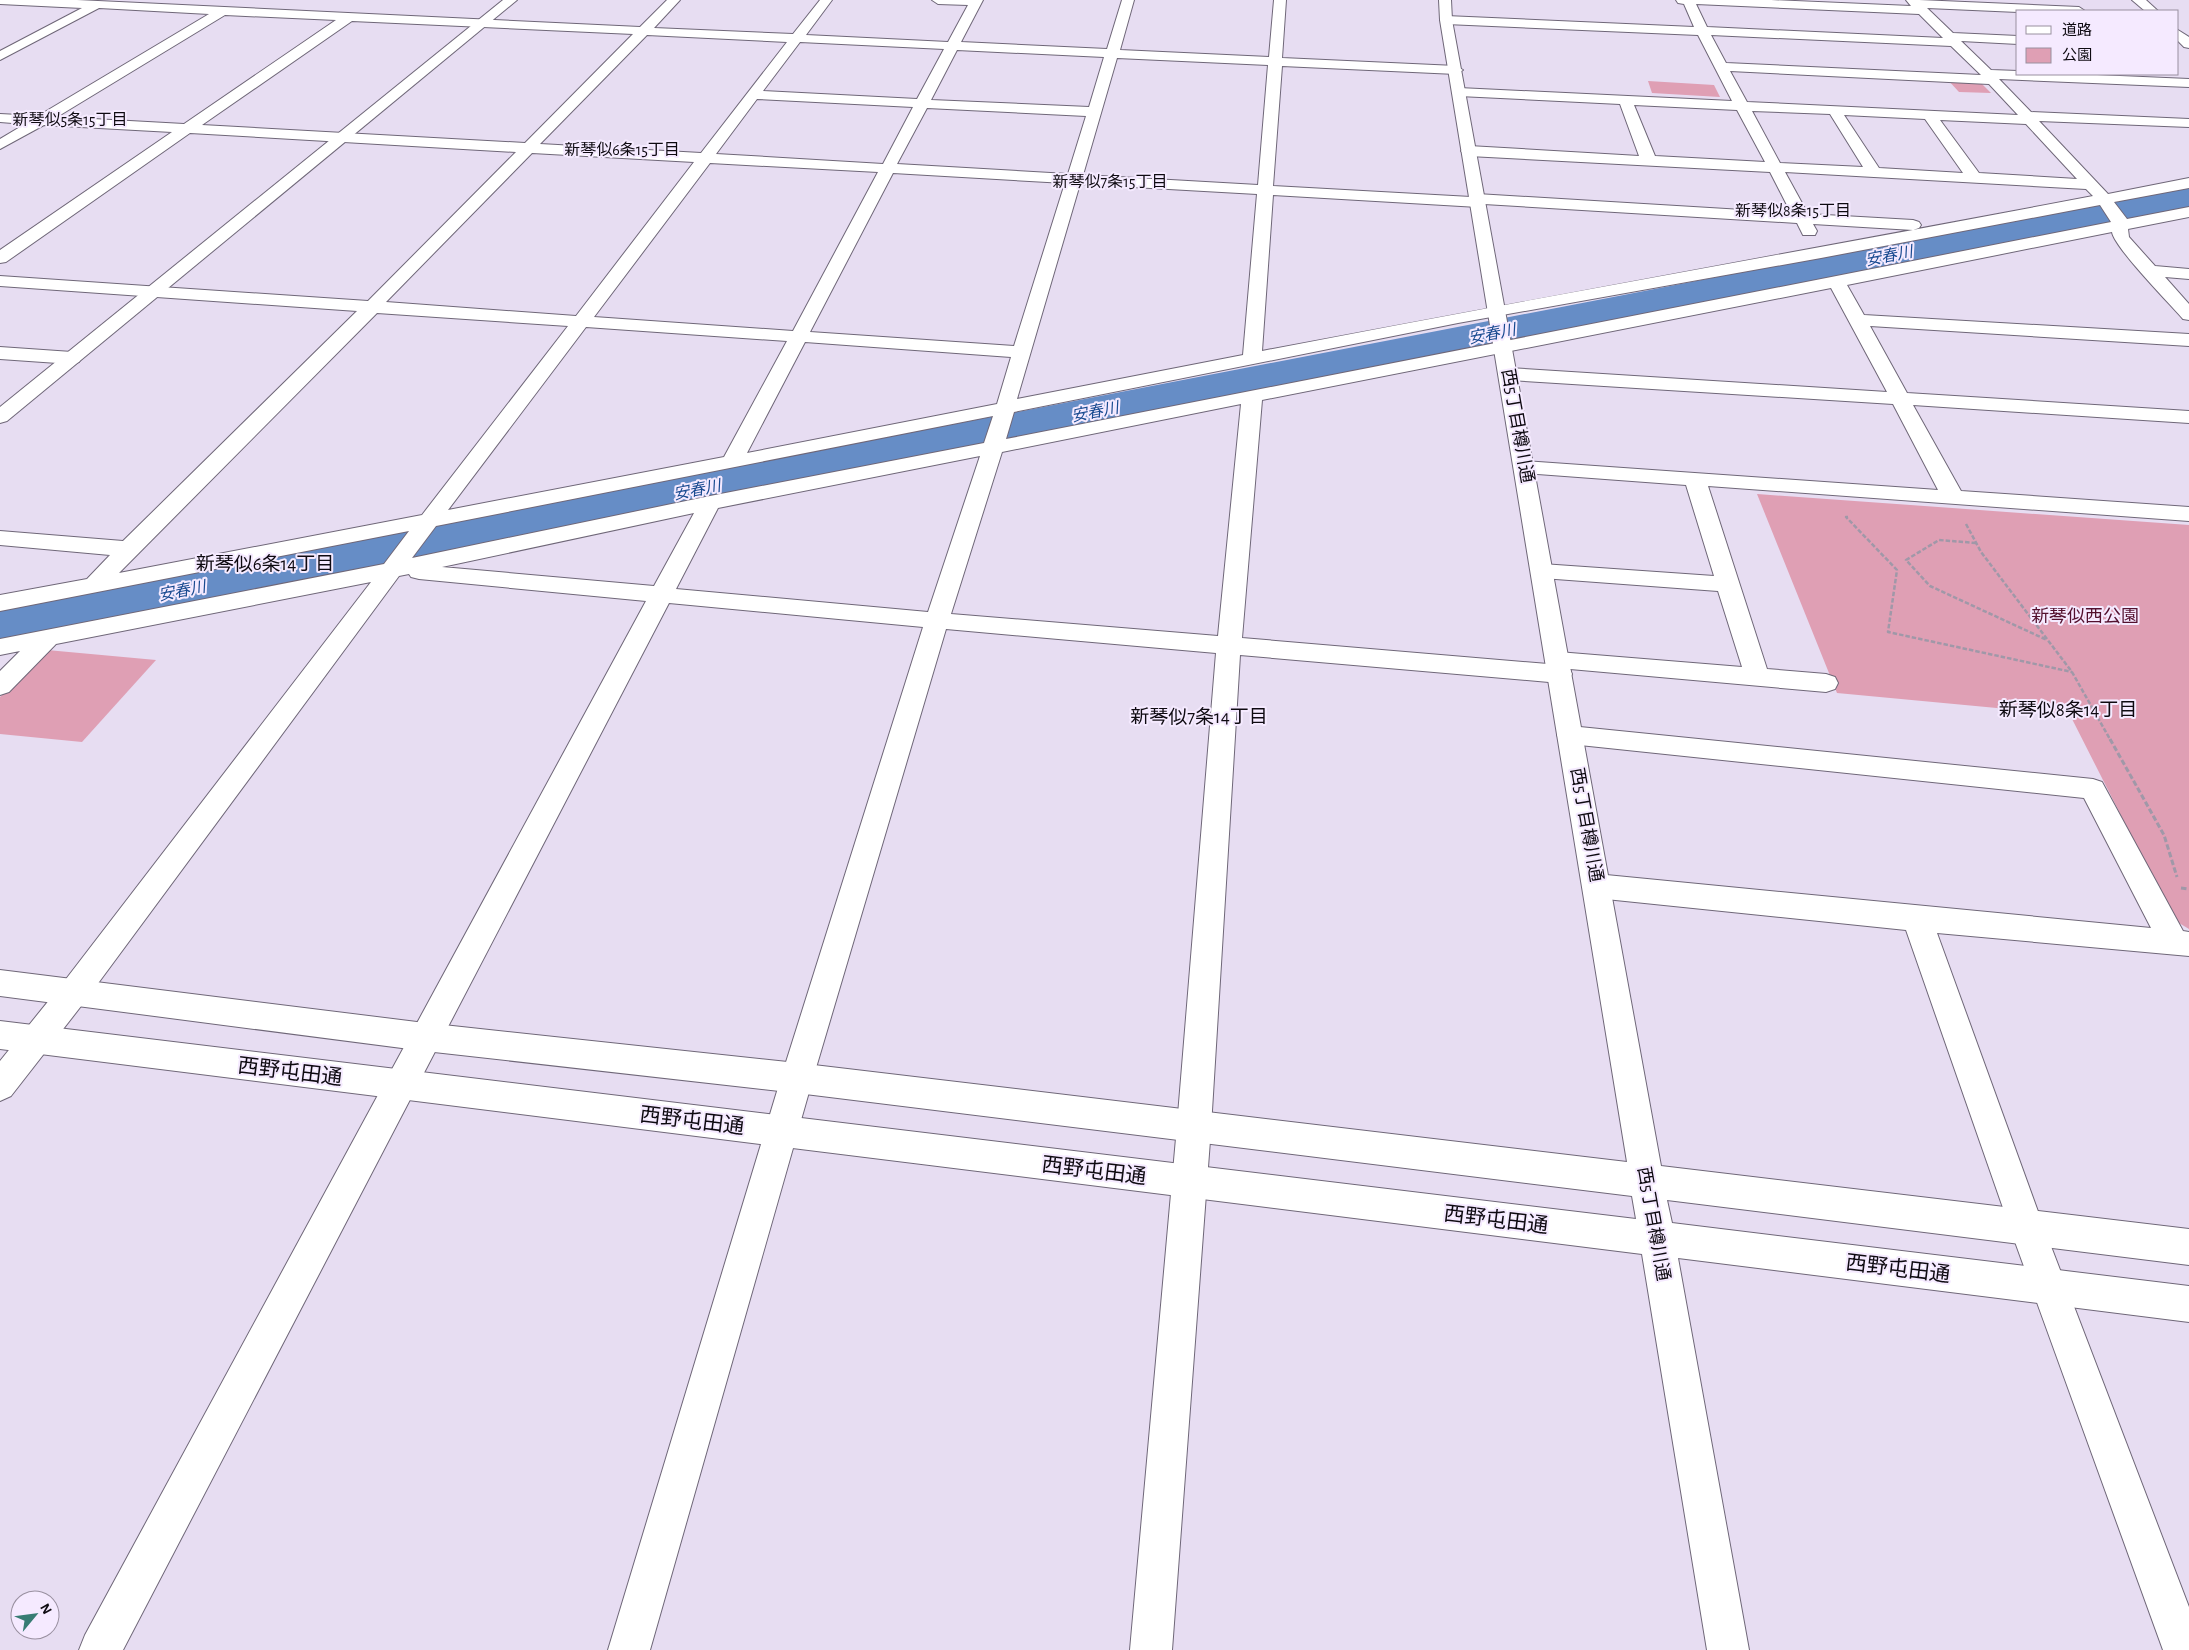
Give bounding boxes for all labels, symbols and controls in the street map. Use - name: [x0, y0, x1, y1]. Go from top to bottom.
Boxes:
- legend: [2016, 10, 2179, 75]
- text: 道路: [2062, 22, 2092, 38]
- text: 公園: [2062, 47, 2092, 63]
- district label: 新琴似5条15丁目: [13, 111, 127, 128]
- district label: 新琴似6条15丁目: [564, 141, 680, 158]
- district label: 新琴似7条15丁目: [1053, 173, 1167, 190]
- district label: 新琴似8条15丁目: [1735, 202, 1851, 219]
- water label: 安春川: [1864, 242, 1916, 268]
- water label: 安春川: [1467, 320, 1519, 346]
- street label: 西5丁目樽川通: [1498, 367, 1537, 484]
- water label: 安春川: [1070, 398, 1122, 424]
- water label: 安春川: [672, 476, 724, 502]
- district label: 新琴似6条14丁目: [196, 554, 334, 574]
- water label: 安春川: [157, 577, 209, 603]
- park label: 新琴似西公園: [2031, 607, 2139, 626]
- district label: 新琴似8条14丁目: [1999, 700, 2137, 720]
- district label: 新琴似7条14丁目: [1130, 707, 1268, 727]
- street label: 西5丁目樽川通: [1567, 766, 1606, 883]
- street label: 西野屯田通: [237, 1054, 344, 1089]
- street label: 西野屯田通: [639, 1103, 746, 1138]
- street label: 西野屯田通: [1041, 1153, 1148, 1188]
- street label: 西5丁目樽川通: [1634, 1165, 1673, 1282]
- street label: 西野屯田通: [1443, 1202, 1550, 1237]
- street label: 西野屯田通: [1845, 1251, 1952, 1286]
- north arrow: [10, 1590, 60, 1640]
- text: N: [37, 1602, 54, 1617]

